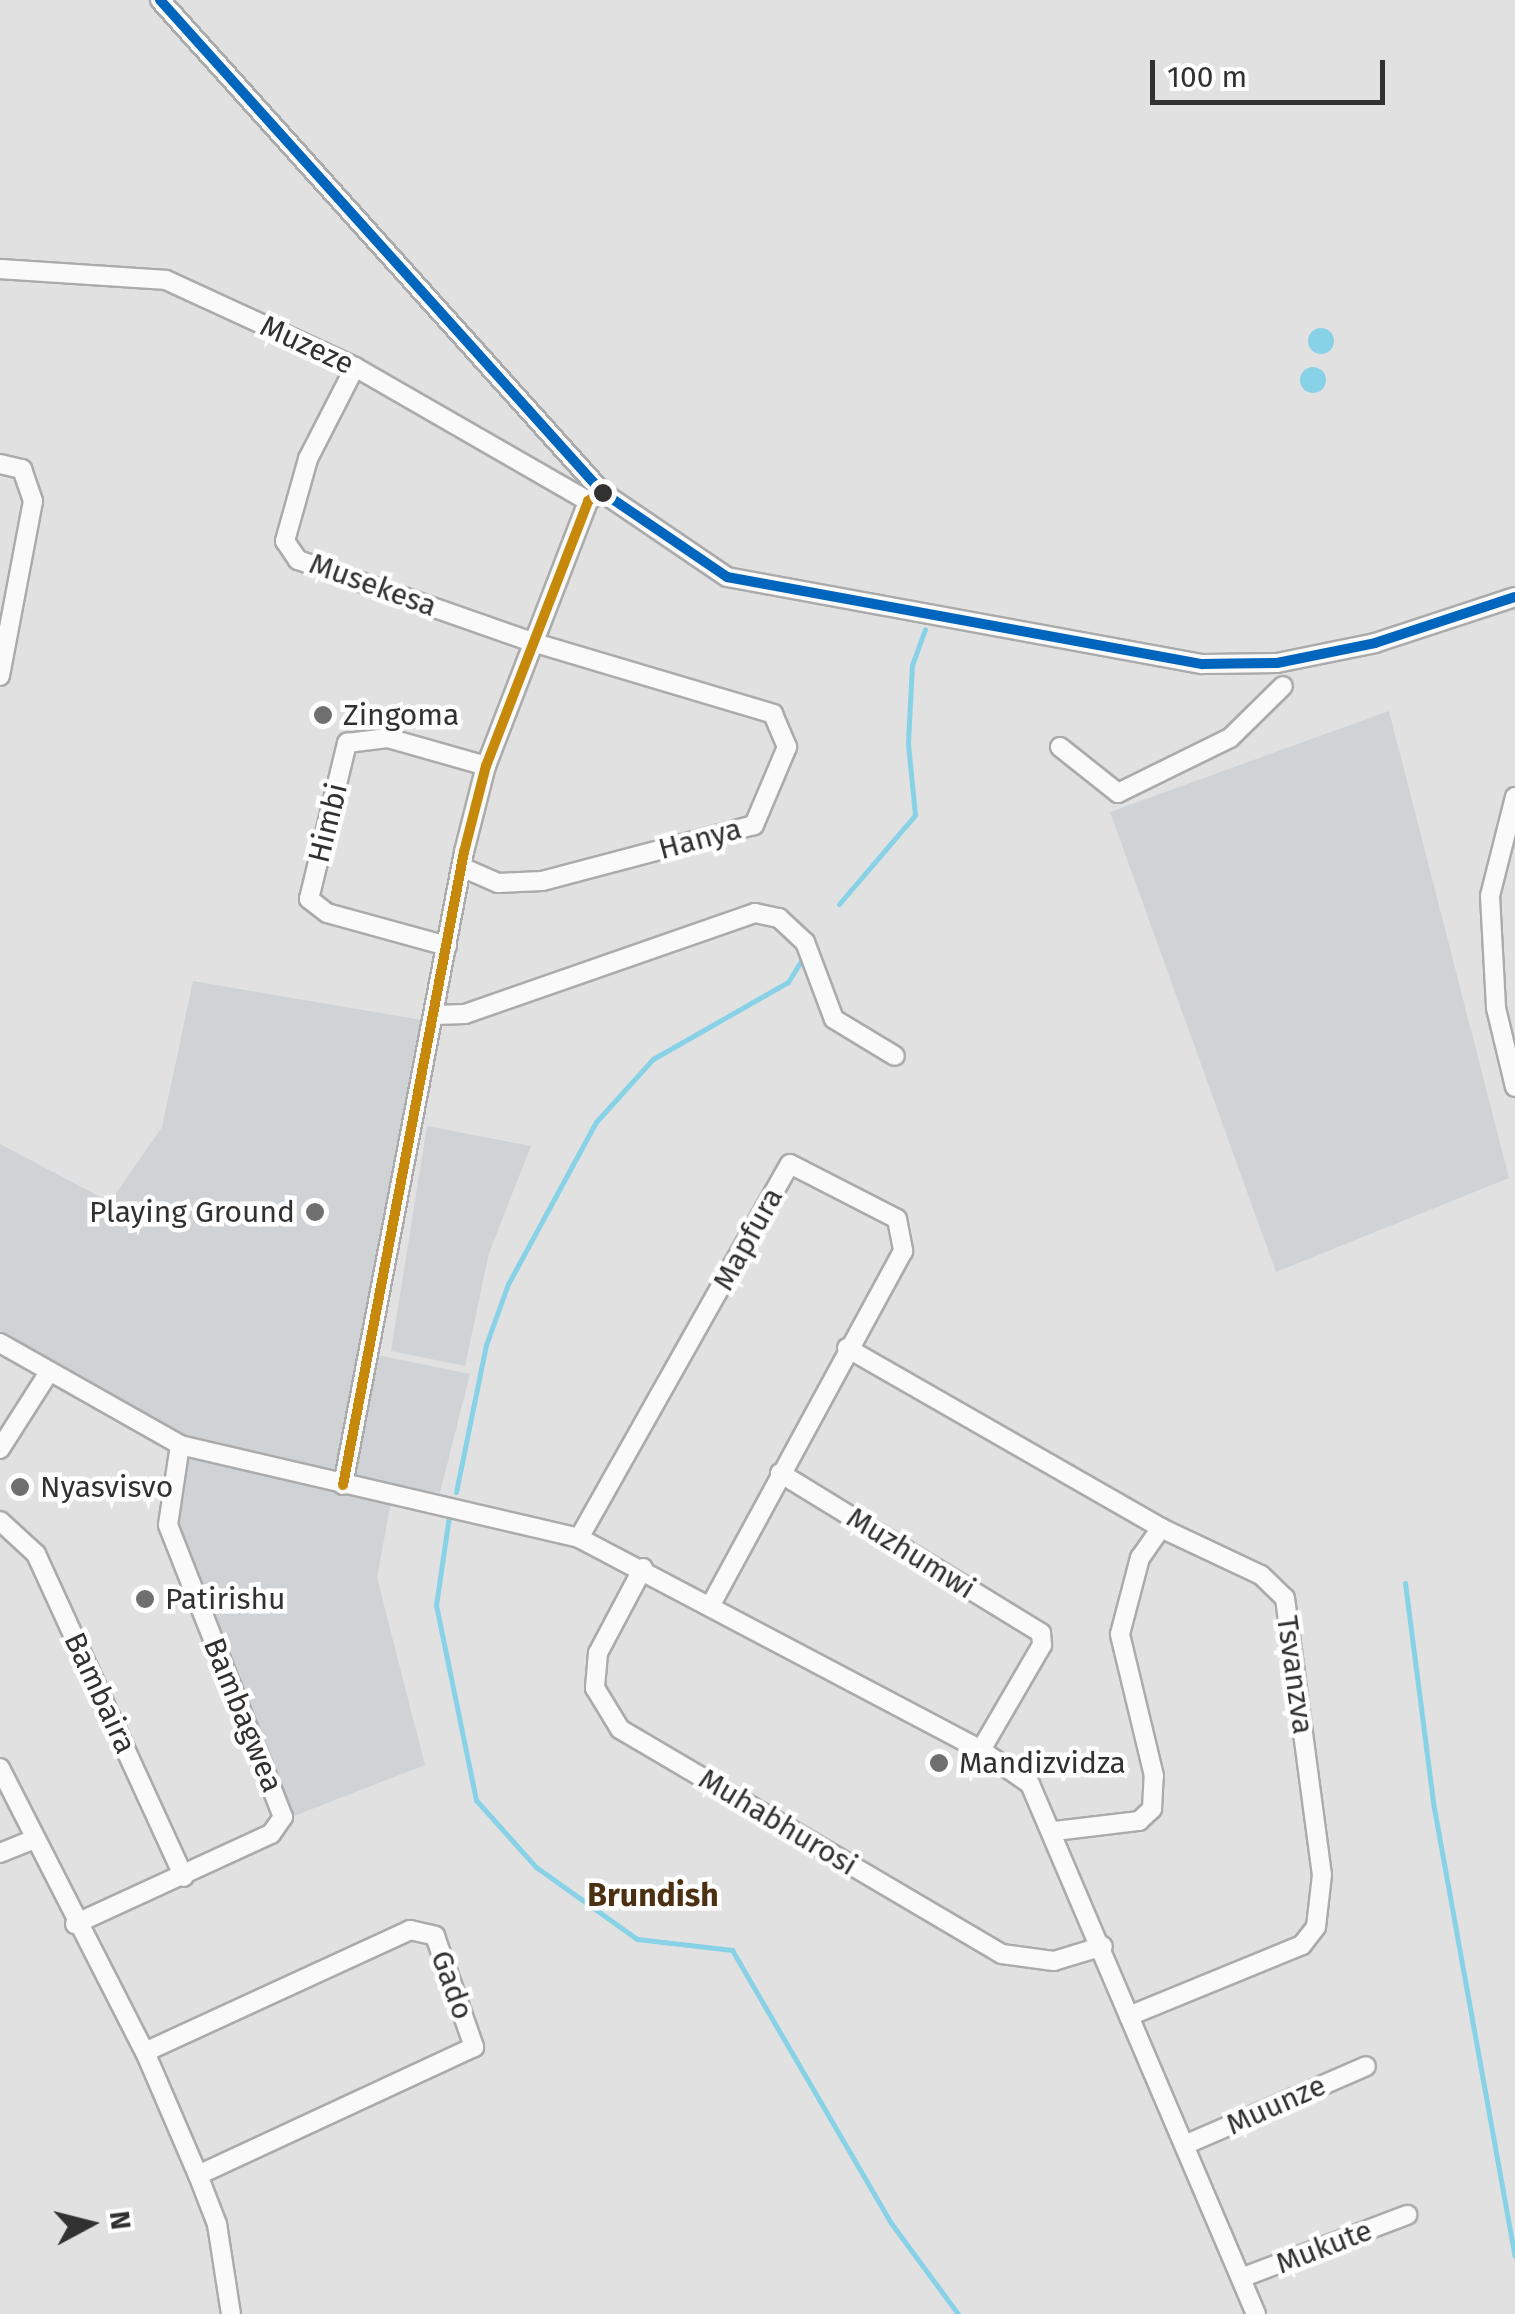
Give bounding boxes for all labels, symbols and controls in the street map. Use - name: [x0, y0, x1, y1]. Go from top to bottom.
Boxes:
- scale bar: [1155, 40, 1390, 102]
- text: 100 m: [1167, 59, 1247, 95]
- street label: Muzeze: [254, 308, 360, 382]
- unlabelled marker: [593, 483, 613, 503]
- street label: Musekesa: [305, 545, 441, 625]
- place label: Zingoma: [343, 697, 459, 733]
- marker: Zingoma: [312, 704, 334, 726]
- street label: Himbi: [301, 779, 355, 867]
- street label: Hanya: [654, 811, 746, 867]
- street label: Mapfura: [705, 1181, 791, 1297]
- place label: Playing Ground: [89, 1194, 295, 1230]
- marker: Playing Ground: [304, 1201, 326, 1223]
- place label: Nyasvisvo: [40, 1469, 173, 1505]
- marker: Nyasvisvo: [9, 1476, 31, 1498]
- street label: Muzhumwi: [840, 1499, 982, 1607]
- place label: Patirishu: [165, 1581, 285, 1617]
- marker: Patirishu: [134, 1588, 156, 1610]
- street label: Tsvanzva: [1269, 1613, 1321, 1737]
- street label: Bambaira: [56, 1627, 144, 1759]
- street label: Bambagwea: [196, 1633, 290, 1797]
- place label: Mandizvidza: [959, 1745, 1126, 1781]
- marker: Mandizvidza: [928, 1752, 950, 1774]
- street label: Muhabhurosi: [692, 1761, 864, 1883]
- district label: Brundish: [587, 1876, 719, 1914]
- street label: Gado: [423, 1946, 481, 2024]
- street label: Muunze: [1221, 2067, 1331, 2143]
- north arrow: [40, 2174, 140, 2274]
- text: N: [103, 2209, 138, 2232]
- street label: Mukute: [1271, 2212, 1377, 2282]

